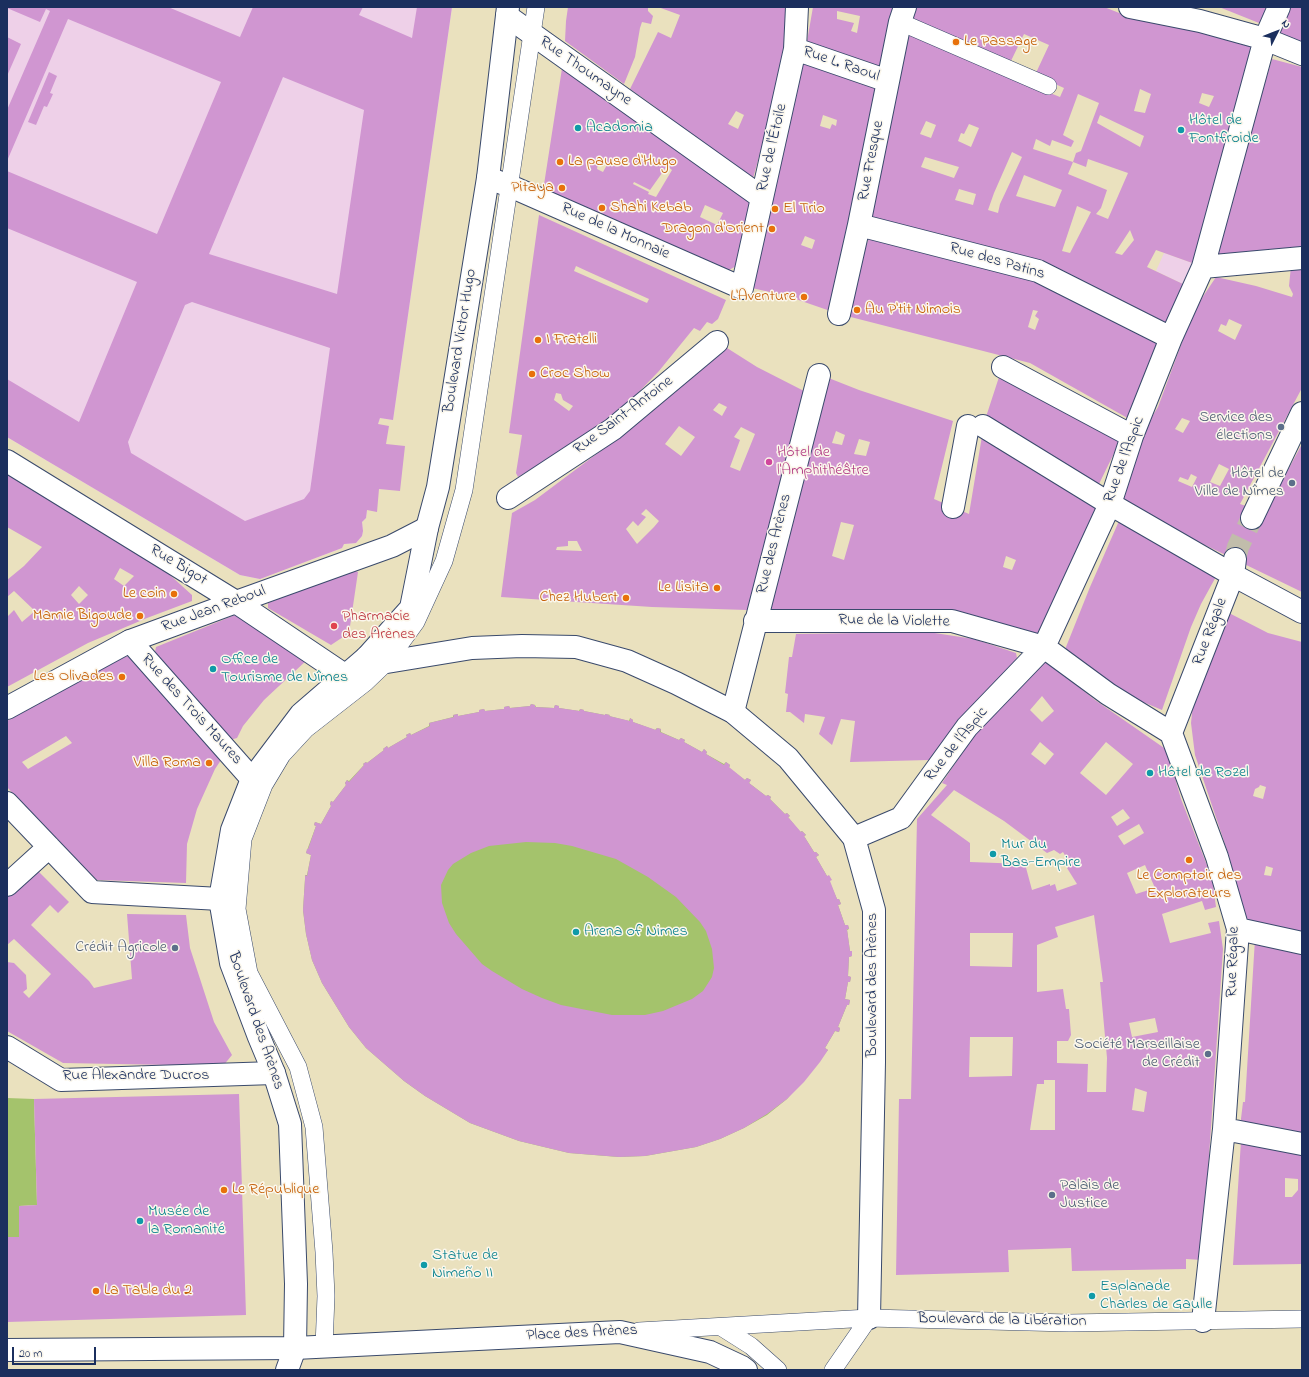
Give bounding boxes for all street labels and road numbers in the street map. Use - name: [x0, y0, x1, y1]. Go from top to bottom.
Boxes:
- street label: Rue Thoumayne: [535, 33, 635, 111]
- street label: Rue L. Raoul: [800, 43, 882, 87]
- street label: Rue de l'Étoile: [754, 102, 792, 194]
- street label: Rue Fresque: [855, 119, 889, 203]
- street label: Rue de la Monnaie: [558, 199, 672, 265]
- street label: Rue des Patins: [947, 239, 1047, 285]
- street label: Boulevard Victor Hugo: [440, 268, 482, 414]
- street label: Rue Saint-Antoine: [570, 372, 678, 460]
- street label: Rue de l'Aspic: [1101, 414, 1149, 506]
- street label: Rue des Arènes: [753, 492, 797, 596]
- street label: Rue Bigot: [146, 541, 210, 591]
- street label: Rue Jean Reboul: [159, 582, 269, 638]
- street label: Rue Régale: [1189, 595, 1233, 669]
- street label: Rue de la Violette: [838, 611, 950, 633]
- street label: Rue des Trois Maures: [136, 651, 246, 769]
- street label: Rue de l'Aspic: [921, 704, 993, 786]
- street label: Boulevard des Arènes: [863, 913, 883, 1057]
- street label: Rue Régale: [1223, 926, 1245, 998]
- street label: Boulevard des Arènes: [222, 950, 288, 1092]
- street label: Rue Alexandre Ducros: [62, 1066, 210, 1086]
- street label: Boulevard de la Libération: [917, 1310, 1087, 1332]
- street label: Place des Arènes: [526, 1321, 638, 1347]

